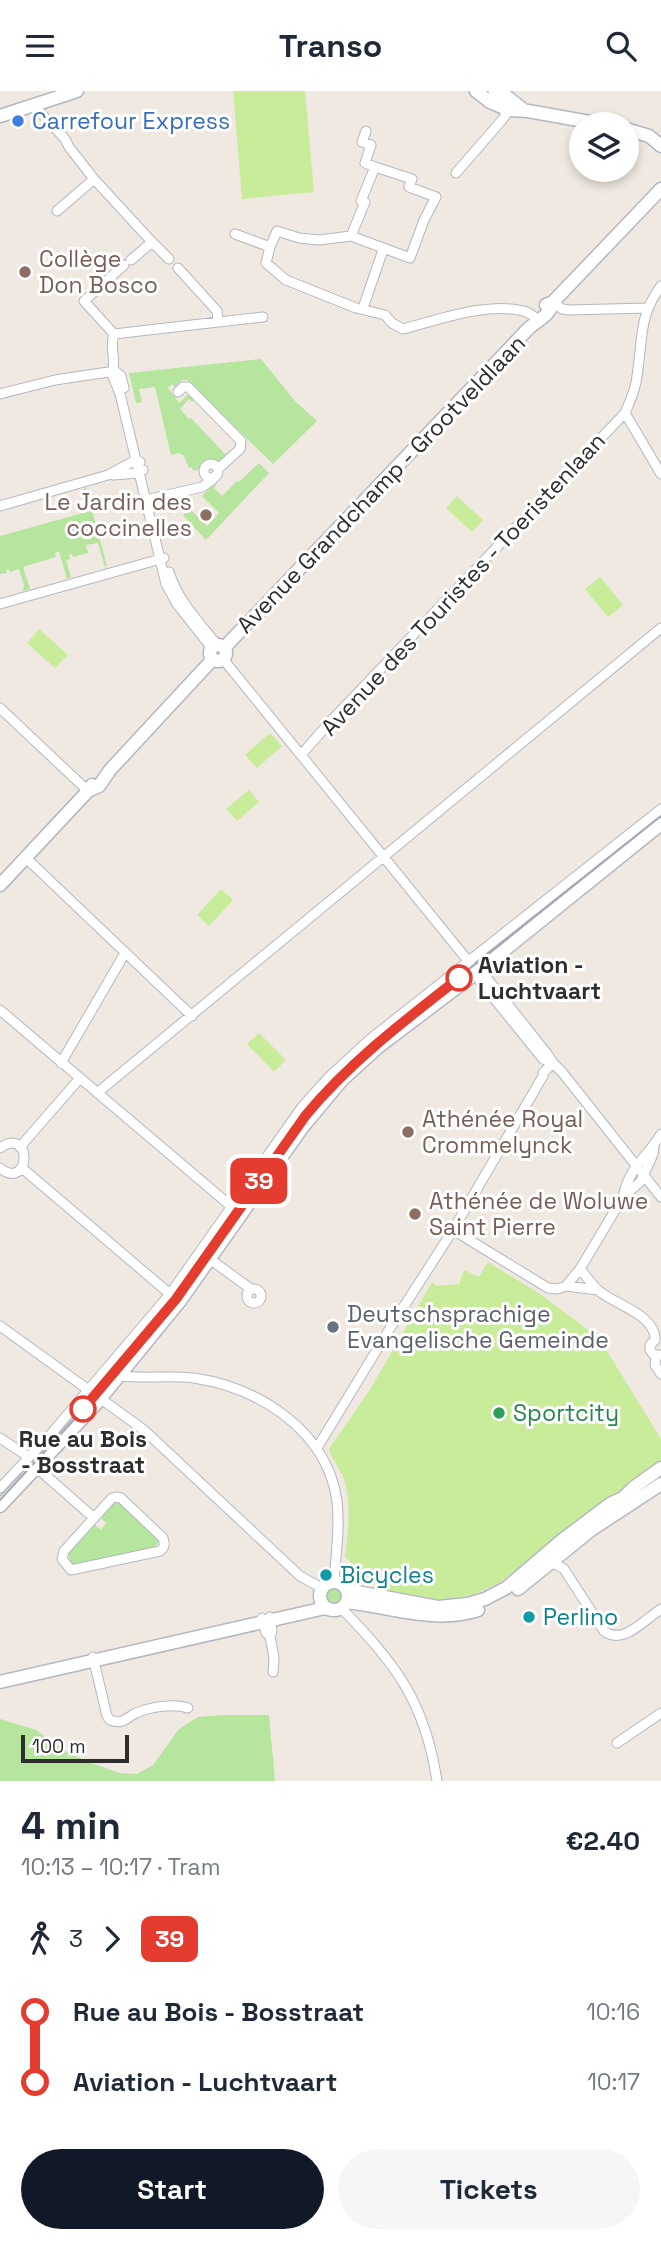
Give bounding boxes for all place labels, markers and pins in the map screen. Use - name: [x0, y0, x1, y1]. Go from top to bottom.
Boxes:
- place label: Carrefour Express: [32, 106, 230, 136]
- marker: Carrefour Express: [10, 113, 26, 129]
- place label: Collège Don Bosco: [39, 244, 158, 300]
- marker: Collège Don Bosco: [17, 264, 33, 280]
- place label: Le Jardin des coccinelles: [44, 487, 192, 543]
- marker: Le Jardin des coccinelles: [198, 507, 214, 523]
- place label: Aviation - Luchtvaart: [478, 950, 601, 1006]
- marker: Aviation - Luchtvaart: [446, 965, 472, 991]
- place label: Athénée Royal Crommelynck: [422, 1104, 583, 1160]
- marker: Athénée Royal Crommelynck: [400, 1124, 416, 1140]
- place label: Athénée de Woluwe Saint Pierre: [429, 1186, 648, 1242]
- marker: Athénée de Woluwe Saint Pierre: [407, 1206, 423, 1222]
- place label: Deutschsprachige Evangelische Gemeinde: [347, 1299, 609, 1355]
- marker: Deutschsprachige Evangelische Gemeinde: [325, 1319, 341, 1335]
- marker: Rue au Bois - Bosstraat: [70, 1396, 96, 1422]
- place label: Sportcity: [513, 1398, 619, 1428]
- marker: Sportcity: [491, 1405, 507, 1421]
- place label: Rue au Bois - Bosstraat: [19, 1424, 147, 1480]
- place label: Bicycles: [340, 1560, 434, 1590]
- marker: Bicycles: [318, 1567, 334, 1583]
- place label: Perlino: [543, 1602, 618, 1632]
- marker: Perlino: [521, 1609, 537, 1625]

